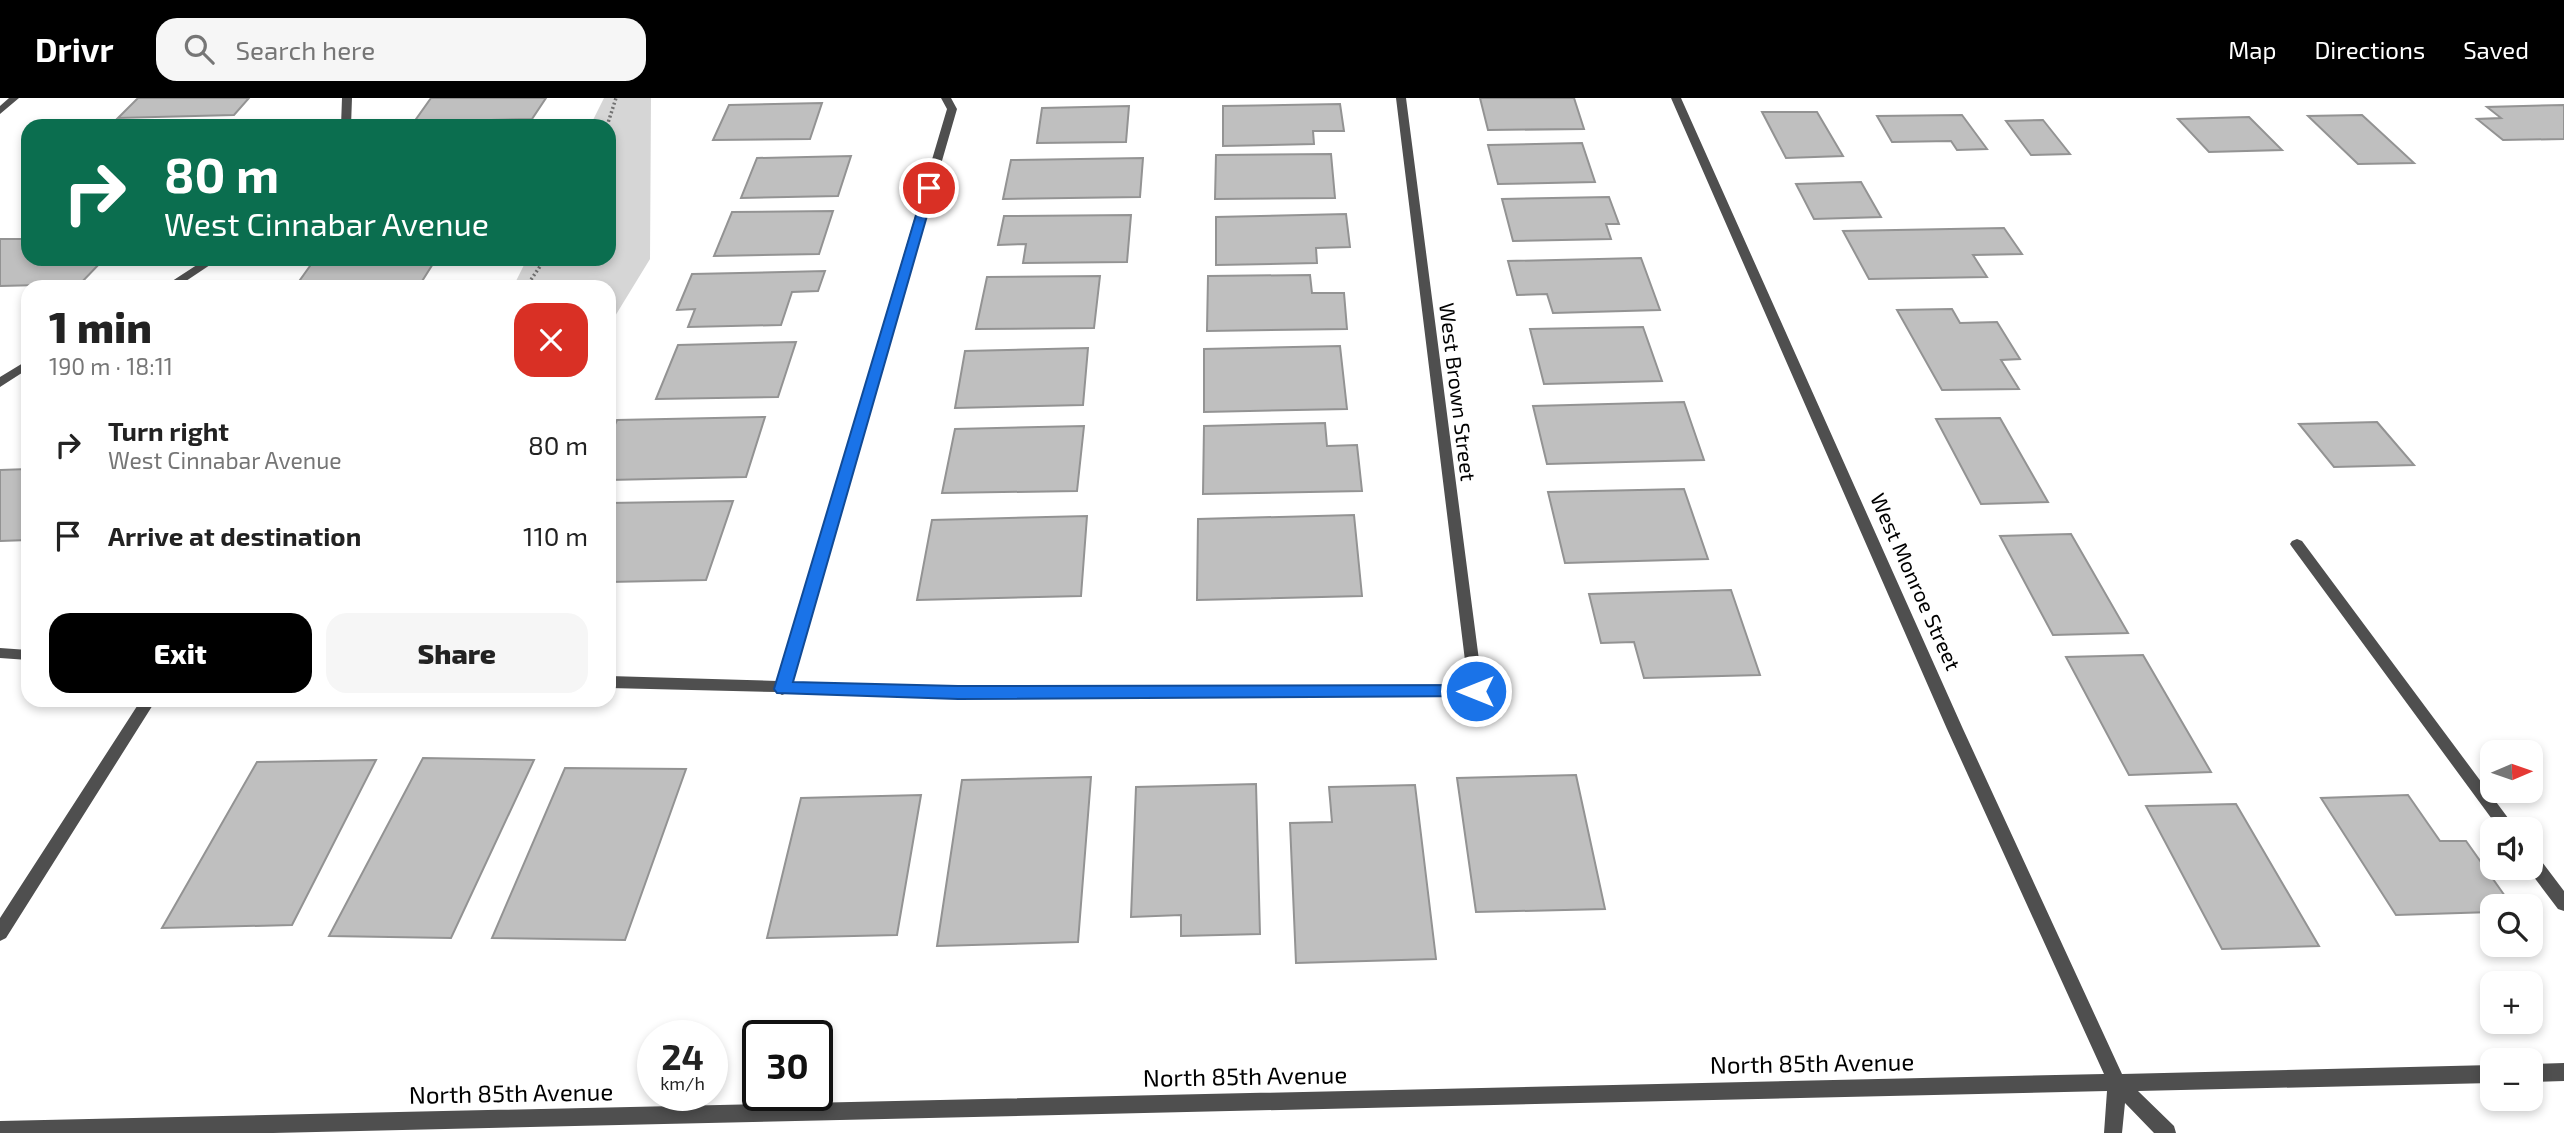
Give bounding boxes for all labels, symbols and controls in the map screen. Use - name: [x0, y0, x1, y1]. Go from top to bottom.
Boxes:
- search box: [156, 18, 646, 81]
- text: Drivr: [35, 29, 114, 69]
- icon: search: [180, 30, 218, 68]
- text: Search here: [236, 34, 375, 65]
- text: Map: [2228, 35, 2276, 64]
- text: Directions: [2314, 35, 2425, 64]
- text: Saved: [2463, 35, 2529, 64]
- text: 80 m: [164, 144, 279, 203]
- icon: right: [49, 147, 140, 238]
- pin: [899, 158, 959, 218]
- icon: arrive: [910, 169, 948, 207]
- text: West Cinnabar Avenue: [164, 204, 489, 242]
- text: 1 min: [49, 301, 152, 351]
- street label: West Brown Street: [1435, 301, 1482, 483]
- button: close: [514, 303, 588, 377]
- text: 190 m · 18:11: [49, 352, 173, 380]
- text: Turn right: [108, 415, 229, 446]
- icon: right: [49, 426, 87, 464]
- text: 80 m: [528, 429, 588, 460]
- text: West Cinnabar Avenue: [108, 446, 342, 474]
- street label: West Monroe Street: [1866, 489, 1967, 674]
- icon: arrive: [49, 517, 87, 555]
- text: Arrive at destination: [108, 520, 361, 551]
- text: 110 m: [523, 520, 588, 551]
- button: Exit: [49, 613, 312, 693]
- button: Share: [326, 613, 588, 693]
- position arrow: [1439, 654, 1513, 728]
- north arrow: [2480, 740, 2543, 803]
- map controls: [2480, 740, 2543, 1111]
- button: sound: [2480, 817, 2543, 880]
- button: search: [2480, 894, 2543, 957]
- button: +: [2480, 971, 2543, 1034]
- speed limit sign: 30: [742, 1020, 833, 1111]
- text: 24: [661, 1035, 704, 1077]
- street label: North 85th Avenue: [1710, 1046, 1914, 1079]
- button: −: [2480, 1048, 2543, 1111]
- street label: North 85th Avenue: [1143, 1059, 1347, 1092]
- text: km/h: [660, 1072, 705, 1094]
- street label: North 85th Avenue: [409, 1076, 613, 1109]

